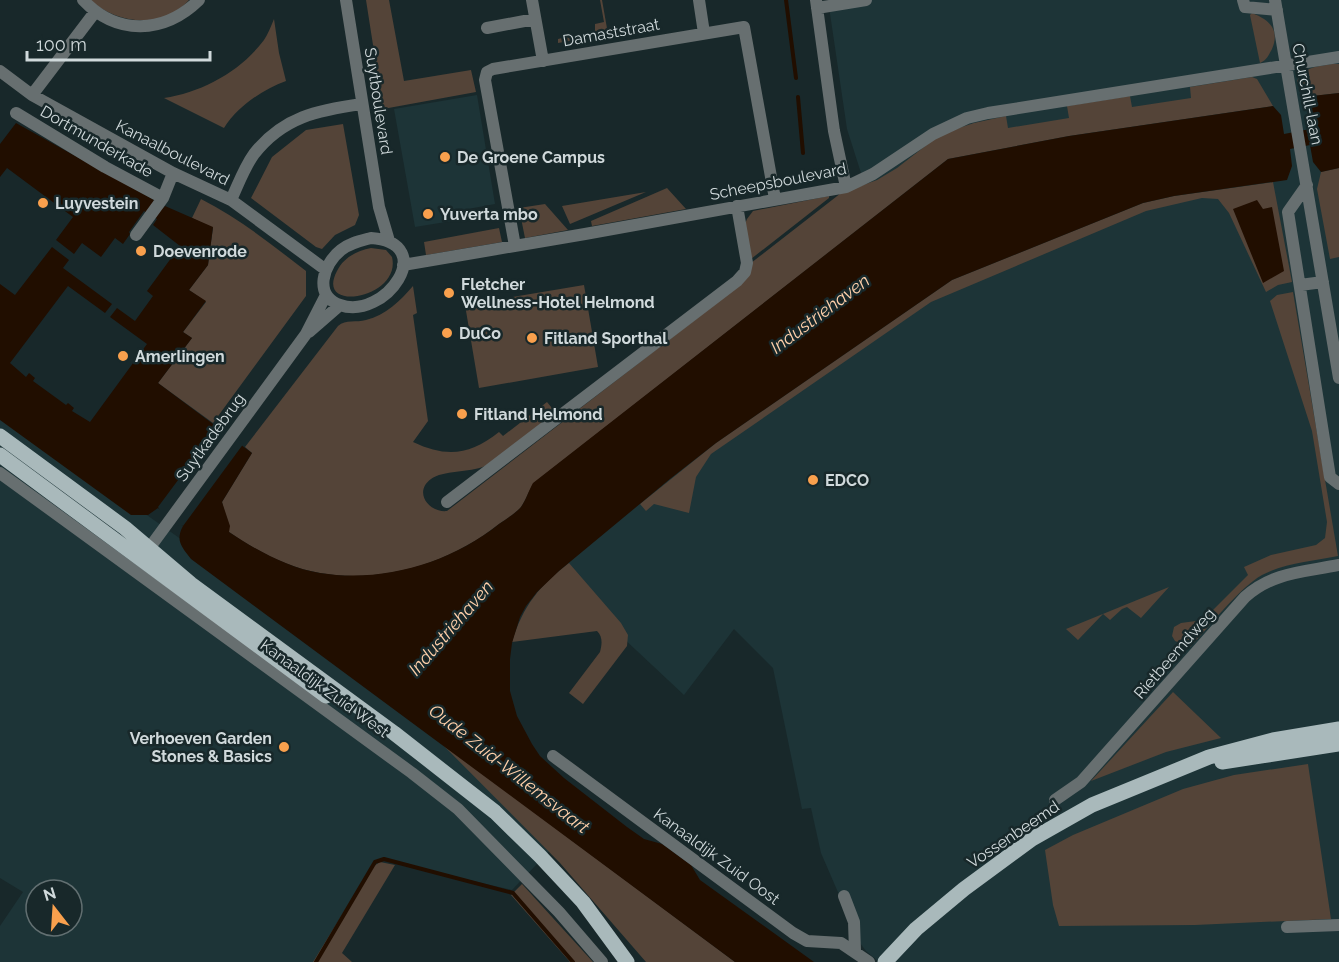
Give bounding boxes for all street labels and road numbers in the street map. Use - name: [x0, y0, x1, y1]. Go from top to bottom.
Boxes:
- street label: Damaststraat: [561, 15, 662, 50]
- street label: Churchill-laan: [1288, 42, 1327, 146]
- street label: Suytboulevard: [361, 46, 396, 156]
- street label: Dortmunderkade: [37, 101, 156, 181]
- street label: Kanaalboulevard: [113, 116, 233, 189]
- street label: Scheepsboulevard: [708, 159, 848, 204]
- street label: Suytkadebrug: [172, 389, 249, 485]
- street label: Rietbeemdweg: [1130, 604, 1219, 703]
- street label: Kanaaldijk Zuid West: [257, 635, 393, 742]
- street label: Vossenbeemd: [964, 797, 1063, 872]
- street label: Kanaaldijk Zuid Oost: [650, 804, 784, 909]

